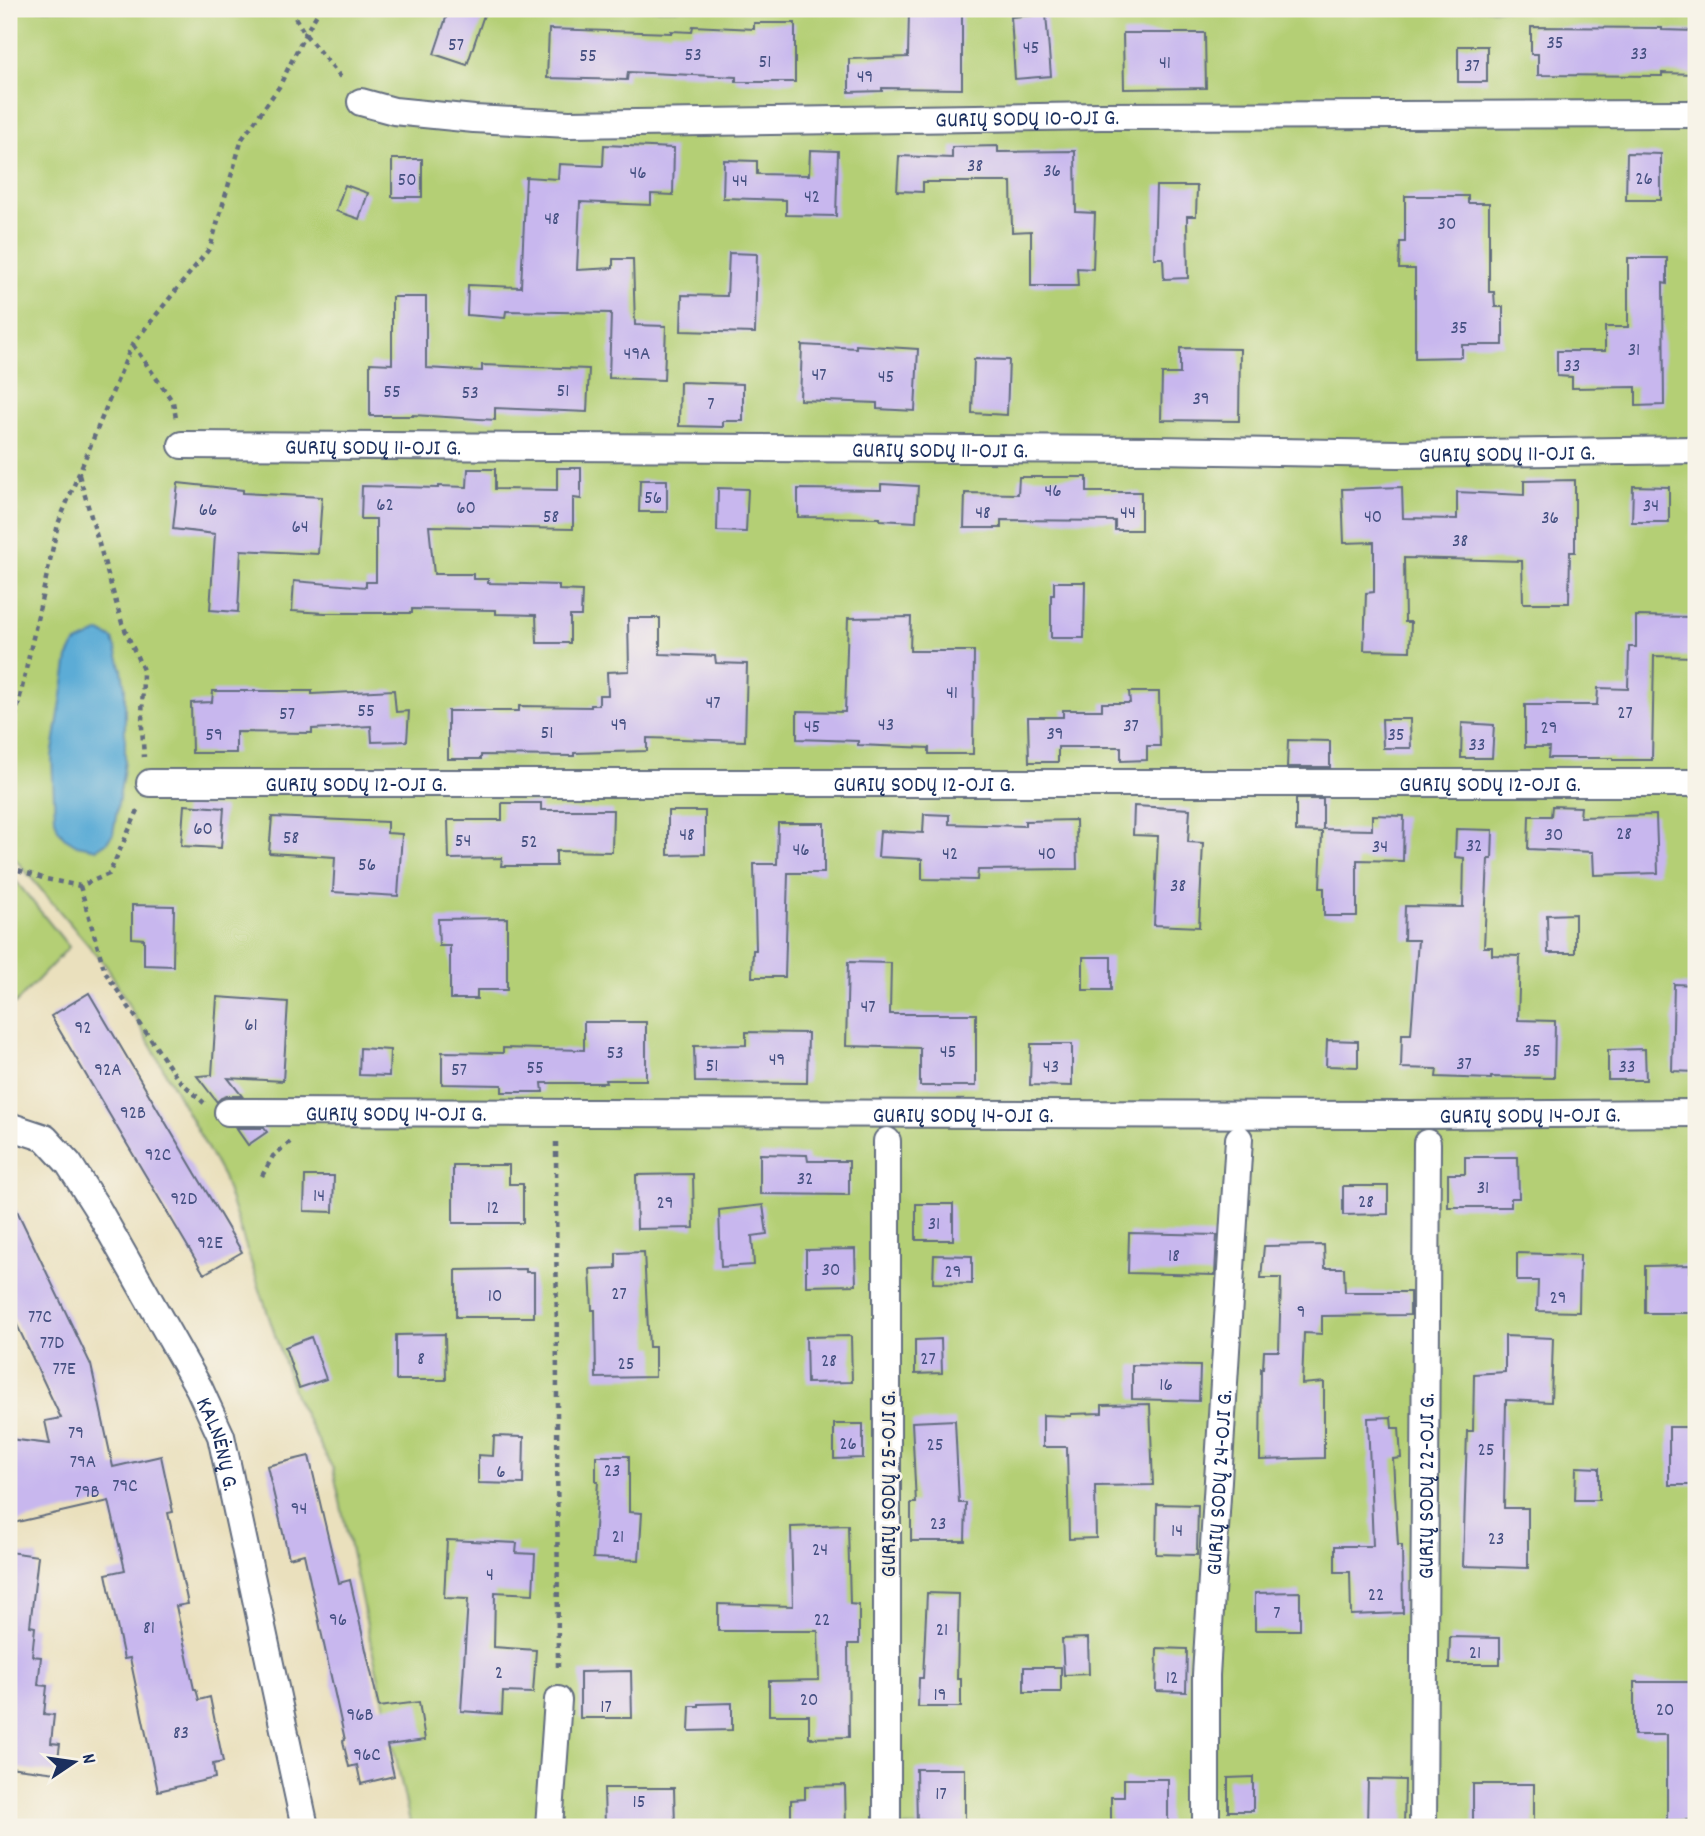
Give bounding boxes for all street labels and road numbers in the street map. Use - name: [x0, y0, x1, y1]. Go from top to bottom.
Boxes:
- street label: GURIŲ SODŲ 10-OJI G.: [935, 103, 1119, 138]
- street label: GURIŲ SODŲ 11-OJI G.: [285, 433, 461, 466]
- street label: GURIŲ SODŲ 11-OJI G.: [852, 435, 1028, 469]
- street label: GURIŲ SODŲ 11-OJI G.: [1419, 438, 1595, 474]
- street label: GURIŲ SODŲ 12-OJI G.: [265, 770, 447, 803]
- street label: GURIŲ SODŲ 12-OJI G.: [833, 770, 1015, 803]
- street label: GURIŲ SODŲ 12-OJI G.: [1399, 770, 1581, 803]
- street label: GURIŲ SODŲ 14-OJI G.: [305, 1099, 487, 1133]
- street label: GURIŲ SODŲ 14-OJI G.: [872, 1101, 1054, 1134]
- street label: GURIŲ SODŲ 14-OJI G.: [1439, 1101, 1621, 1135]
- street label: GURIŲ SODŲ 24-OJI G.: [1199, 1389, 1244, 1576]
- street label: GURIŲ SODŲ 25-OJI G.: [874, 1391, 907, 1577]
- street label: KALNĖNŲ G.: [185, 1392, 245, 1495]
- street label: GURIŲ SODŲ 22-OJI G.: [1411, 1393, 1446, 1579]

